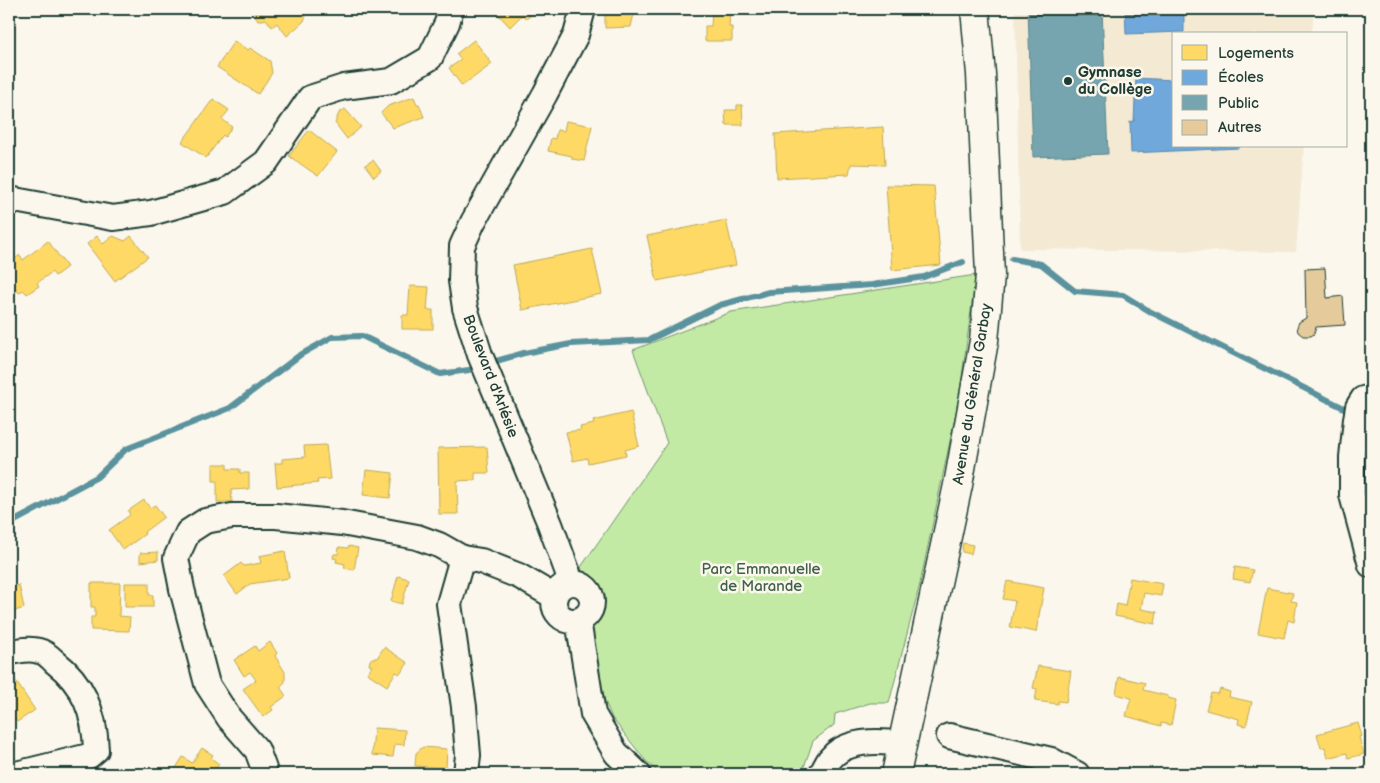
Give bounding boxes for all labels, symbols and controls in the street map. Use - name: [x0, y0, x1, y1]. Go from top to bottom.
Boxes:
- legend: [1172, 32, 1348, 148]
- text: Logements: [1218, 44, 1294, 63]
- place label: Gymnase du Collège: [1078, 63, 1152, 99]
- text: Écoles: [1218, 68, 1264, 87]
- marker: Gymnase du Collège: [1062, 75, 1074, 87]
- text: Public: [1218, 94, 1259, 113]
- text: Autres: [1218, 118, 1262, 137]
- street label: Avenue du Général Garbay: [949, 302, 996, 486]
- street label: Boulevard d'Arlésie: [458, 312, 523, 440]
- park label: Parc Emmanuelle de Marande: [702, 560, 820, 596]

